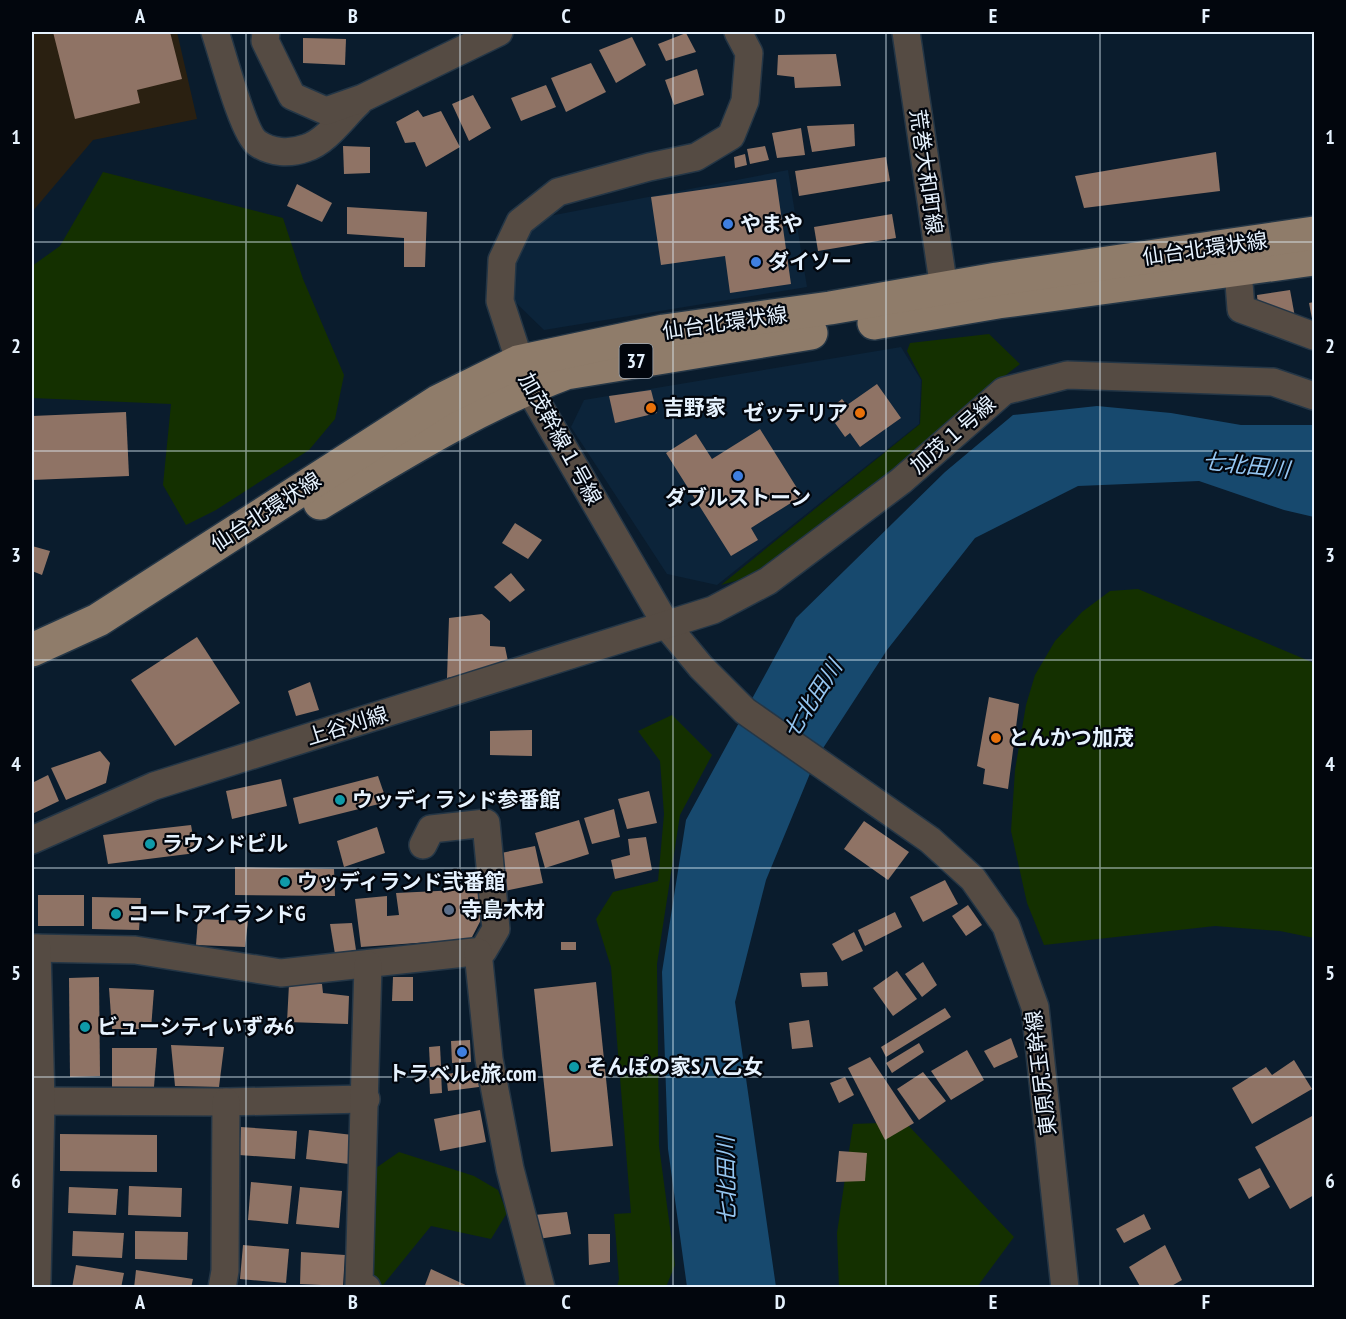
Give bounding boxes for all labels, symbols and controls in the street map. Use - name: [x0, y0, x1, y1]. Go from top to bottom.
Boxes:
- text: A: [134, 3, 146, 29]
- text: B: [348, 3, 358, 29]
- text: C: [561, 3, 571, 29]
- text: D: [775, 3, 786, 29]
- text: E: [989, 3, 997, 29]
- text: F: [1202, 3, 1210, 29]
- street label: 荒巻大和町線: [904, 108, 949, 236]
- text: 1: [11, 124, 21, 150]
- text: 1: [1325, 124, 1335, 150]
- place label: やまや: [740, 210, 803, 237]
- marker: やまや: [721, 217, 735, 231]
- street label: 仙台北環状線: [1141, 226, 1269, 271]
- place label: ダイソー: [768, 248, 852, 275]
- marker: ダイソー: [749, 255, 763, 269]
- street label: 仙台北環状線: [661, 300, 789, 345]
- text: 2: [11, 333, 21, 359]
- text: 2: [1325, 333, 1335, 359]
- road number: 37: [620, 344, 652, 378]
- street label: 加茂幹線１号線: [513, 368, 608, 510]
- street label: 加茂１号線: [904, 390, 1001, 479]
- place label: 吉野家: [663, 394, 726, 421]
- place label: ゼッテリア: [743, 399, 848, 426]
- marker: 吉野家: [644, 401, 658, 415]
- marker: ゼッテリア: [853, 406, 867, 420]
- water label: 七北田川: [1201, 446, 1293, 484]
- street label: 仙台北環状線: [206, 466, 326, 557]
- marker: ダブルストーン: [731, 469, 745, 483]
- place label: ダブルストーン: [665, 484, 811, 511]
- text: 3: [11, 542, 21, 568]
- text: 3: [1325, 542, 1335, 568]
- water label: 七北田川: [776, 653, 849, 744]
- street label: 上谷刈線: [303, 700, 391, 751]
- place label: とんかつ加茂: [1008, 724, 1134, 751]
- marker: とんかつ加茂: [989, 731, 1003, 745]
- text: 4: [11, 751, 21, 777]
- text: 4: [1325, 751, 1335, 777]
- place label: ウッディランド参番館: [352, 786, 561, 813]
- marker: ウッディランド参番館: [333, 793, 347, 807]
- place label: ラウンドビル: [162, 830, 288, 857]
- marker: ラウンドビル: [143, 837, 157, 851]
- place label: ウッディランド弐番館: [297, 868, 506, 895]
- marker: ウッディランド弐番館: [278, 875, 292, 889]
- place label: 寺島木材: [461, 896, 545, 923]
- place label: コートアイランドG: [128, 900, 306, 927]
- marker: 寺島木材: [442, 903, 456, 917]
- marker: コートアイランドG: [109, 907, 123, 921]
- text: 5: [11, 960, 21, 986]
- text: 5: [1325, 960, 1335, 986]
- street label: 東原尻玉幹線: [1019, 1009, 1062, 1137]
- place label: ビューシティいずみ6: [97, 1013, 294, 1040]
- marker: ビューシティいずみ6: [78, 1020, 92, 1034]
- marker: トラベルe旅.com: [455, 1045, 469, 1059]
- place label: そんぽの家S八乙女: [586, 1053, 763, 1080]
- place label: トラベルe旅.com: [388, 1060, 536, 1087]
- marker: そんぽの家S八乙女: [567, 1060, 581, 1074]
- water label: 七北田川: [711, 1135, 741, 1225]
- text: 6: [11, 1168, 21, 1194]
- text: 6: [1325, 1168, 1335, 1194]
- text: A: [134, 1289, 146, 1315]
- text: B: [348, 1289, 358, 1315]
- text: C: [561, 1289, 571, 1315]
- text: D: [775, 1289, 786, 1315]
- text: E: [989, 1289, 997, 1315]
- text: F: [1202, 1289, 1210, 1315]

